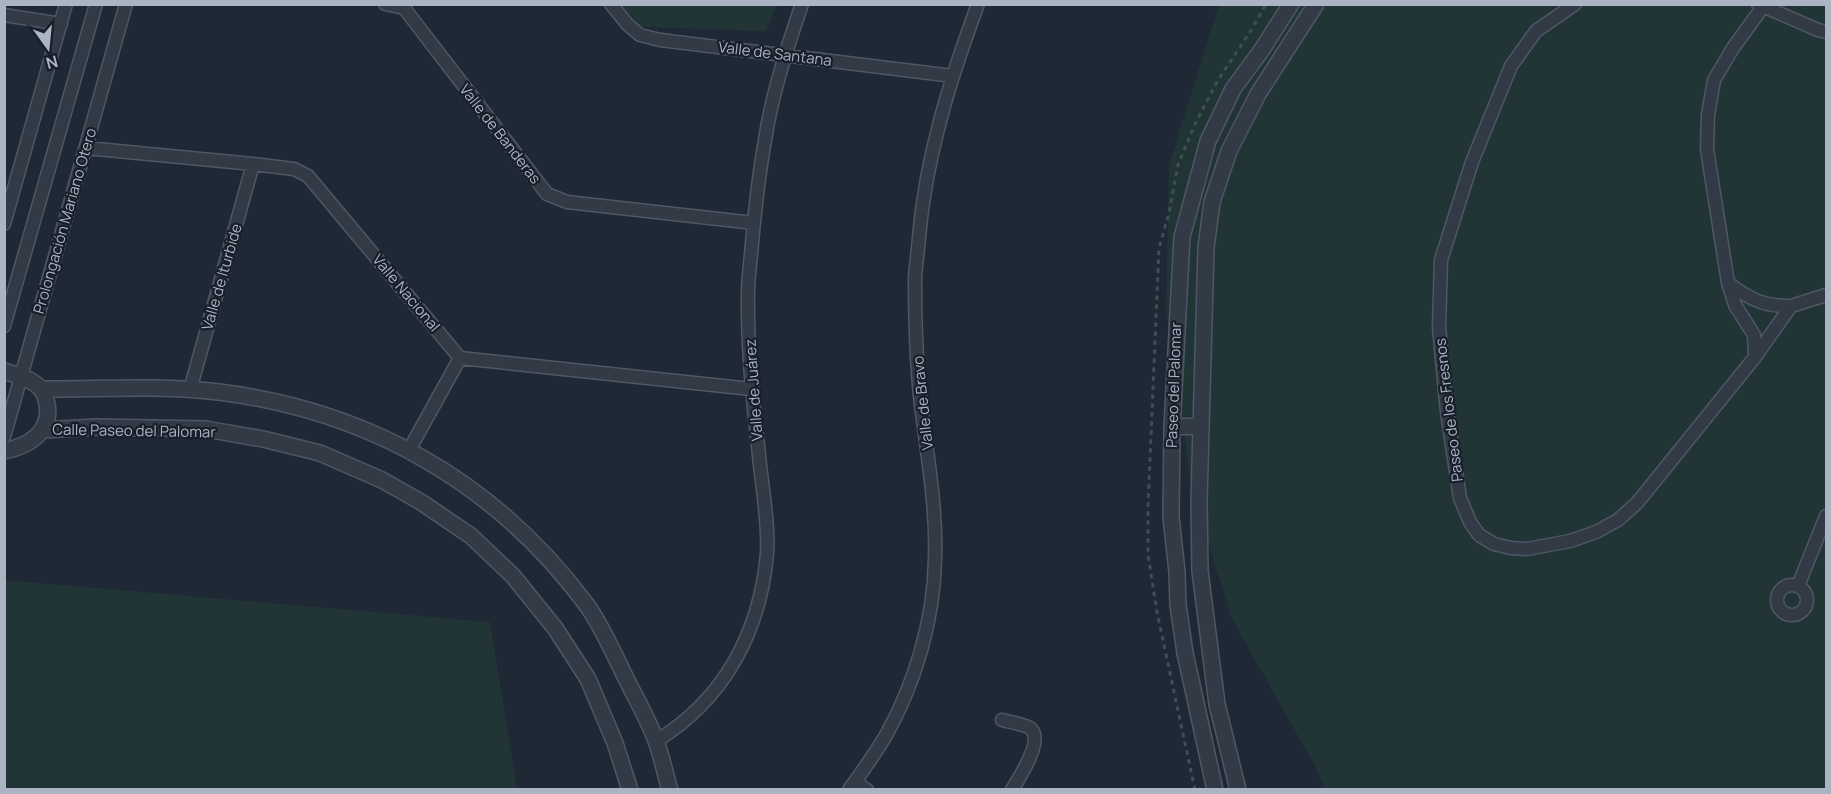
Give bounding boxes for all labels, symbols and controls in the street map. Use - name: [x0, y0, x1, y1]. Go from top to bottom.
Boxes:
- north arrow: [18, 18, 78, 78]
- street label: Valle de Santana: [717, 36, 833, 71]
- text: N: [43, 50, 60, 75]
- street label: Valle de Banderas: [455, 79, 546, 188]
- street label: Prolongación Mariano Otero: [28, 125, 101, 316]
- street label: Valle de Iturbide: [196, 221, 247, 333]
- street label: Valle Nacional: [368, 249, 445, 336]
- street label: Paseo del Palomar: [1161, 321, 1186, 448]
- street label: Paseo de los Fresnos: [1429, 337, 1468, 483]
- street label: Valle de Juárez: [739, 338, 768, 442]
- street label: Valle de Bravo: [907, 355, 938, 451]
- street label: Calle Paseo del Palomar: [52, 419, 216, 442]

